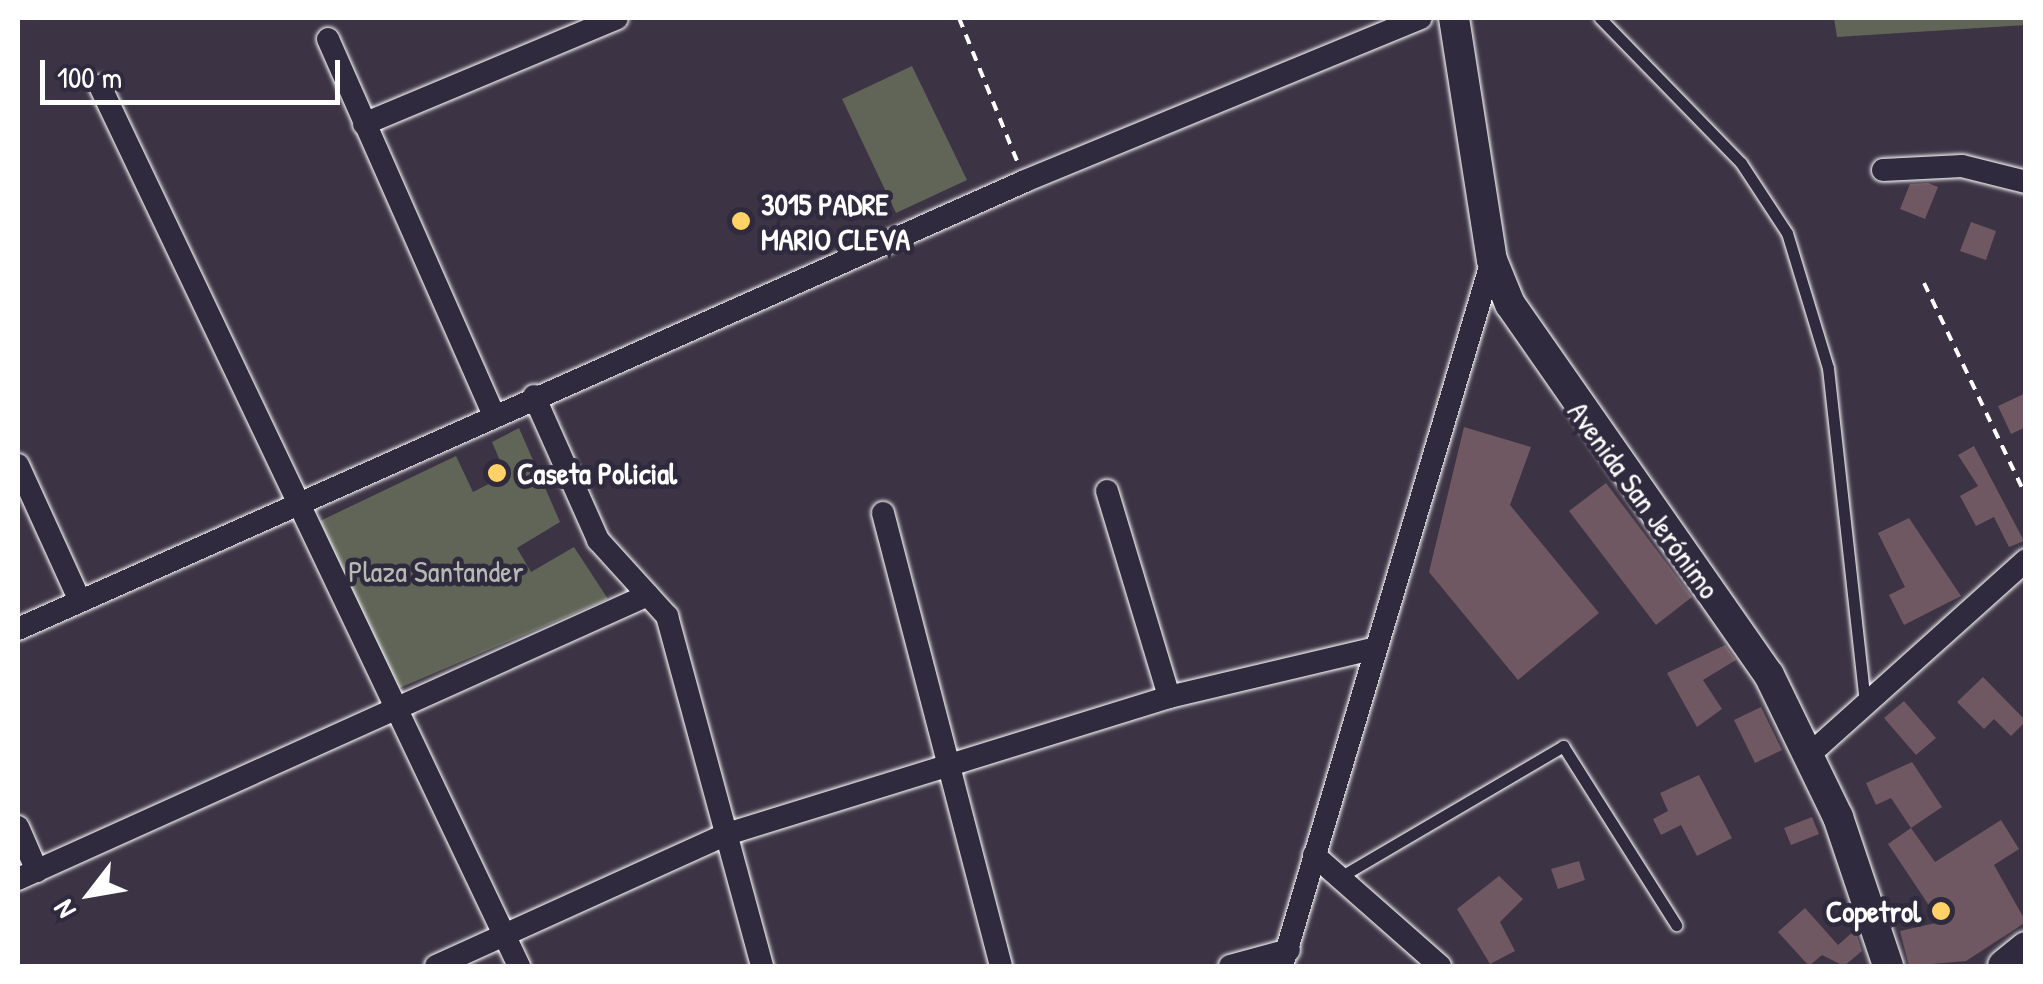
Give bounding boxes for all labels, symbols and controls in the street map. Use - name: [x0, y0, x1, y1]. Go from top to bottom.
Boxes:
- scale bar: [45, 40, 345, 102]
- text: 100 m: [57, 57, 122, 97]
- place label: 3015 PADRE MARIO CLEVA: [761, 186, 910, 256]
- marker: 3015 PADRE MARIO CLEVA: [730, 210, 752, 232]
- street label: Avenida San Jerónimo: [1560, 394, 1728, 606]
- place label: Caseta Policial: [517, 455, 677, 491]
- marker: Caseta Policial: [486, 462, 508, 484]
- park label: Plaza Santander: [348, 553, 524, 589]
- north arrow: [40, 844, 140, 944]
- text: N: [44, 893, 84, 926]
- place label: Copetrol: [1826, 893, 1921, 929]
- marker: Copetrol: [1930, 900, 1952, 922]

